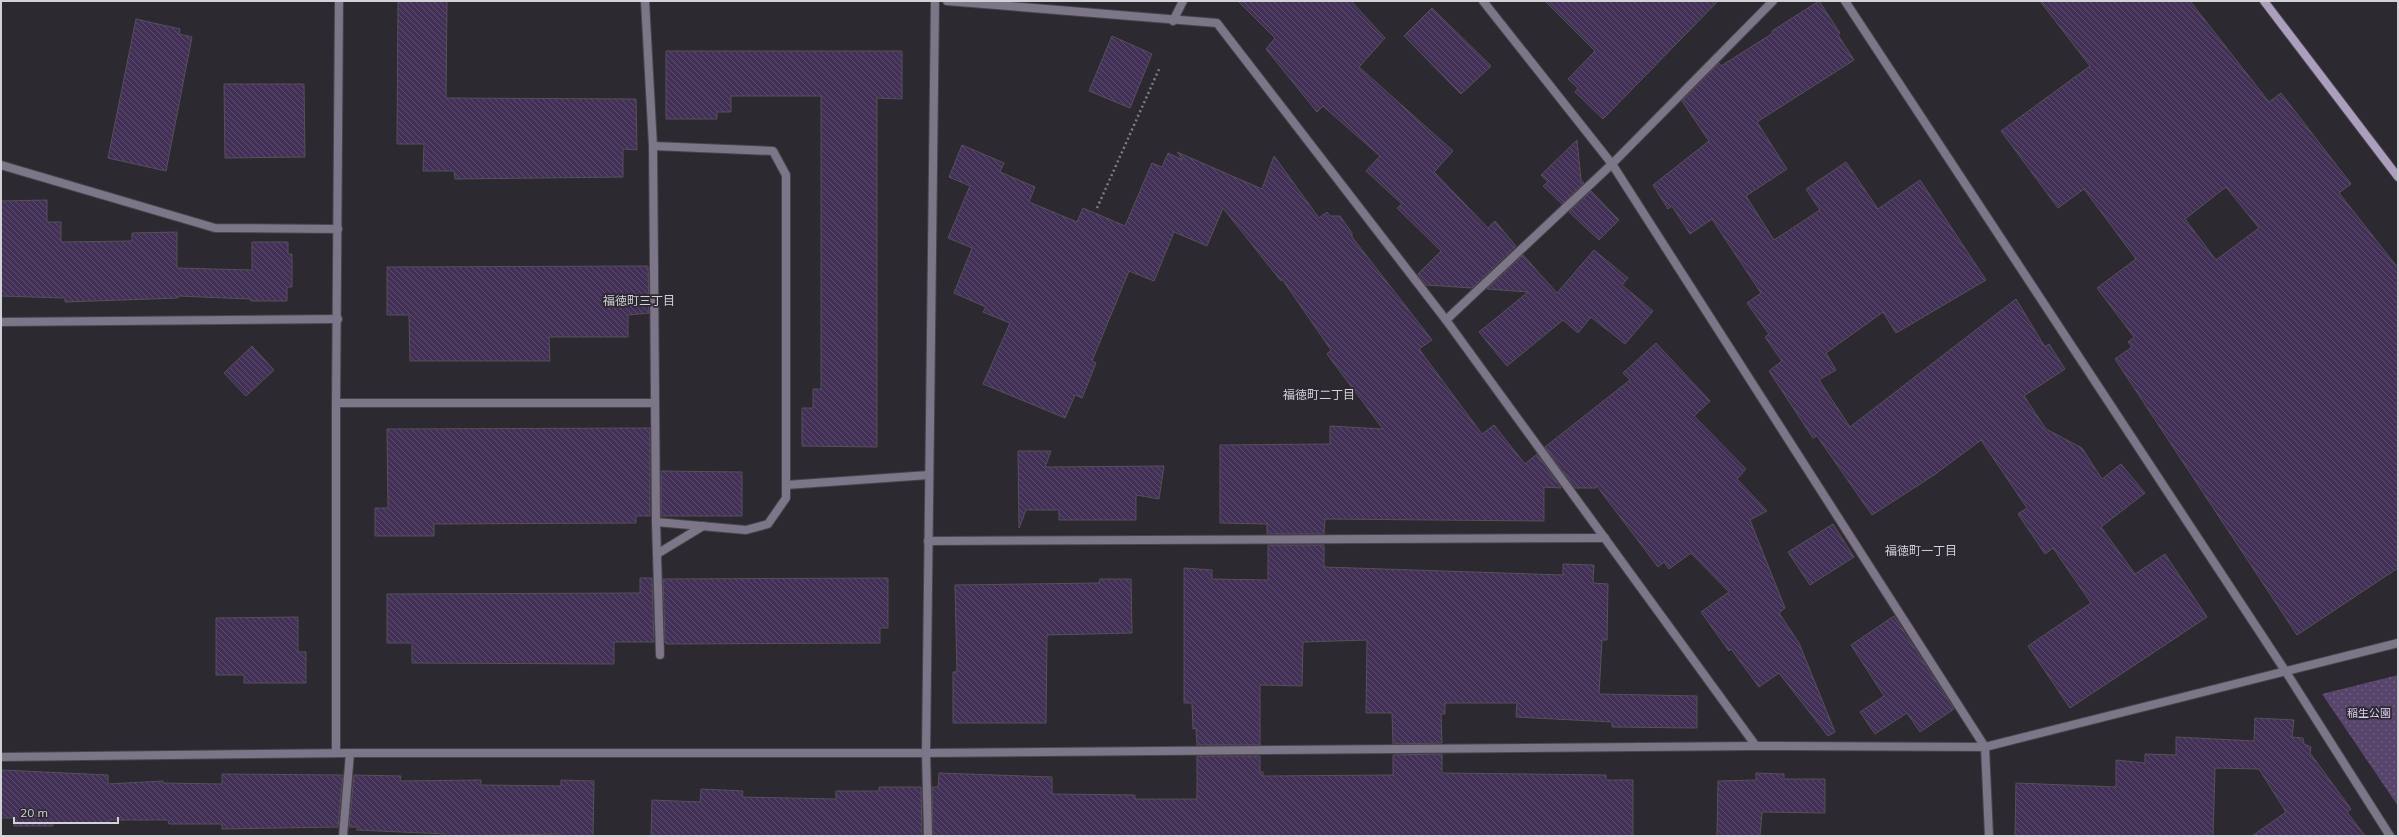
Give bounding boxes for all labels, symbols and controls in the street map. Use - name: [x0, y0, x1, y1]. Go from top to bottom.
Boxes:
- district label: 福徳町三丁目: [603, 293, 675, 308]
- district label: 福徳町二丁目: [1283, 387, 1355, 402]
- district label: 福徳町一丁目: [1885, 543, 1957, 558]
- park label: 稲生公園: [2347, 706, 2391, 720]
- scale bar: [14, 799, 118, 825]
- text: 20 m: [20, 805, 48, 820]

